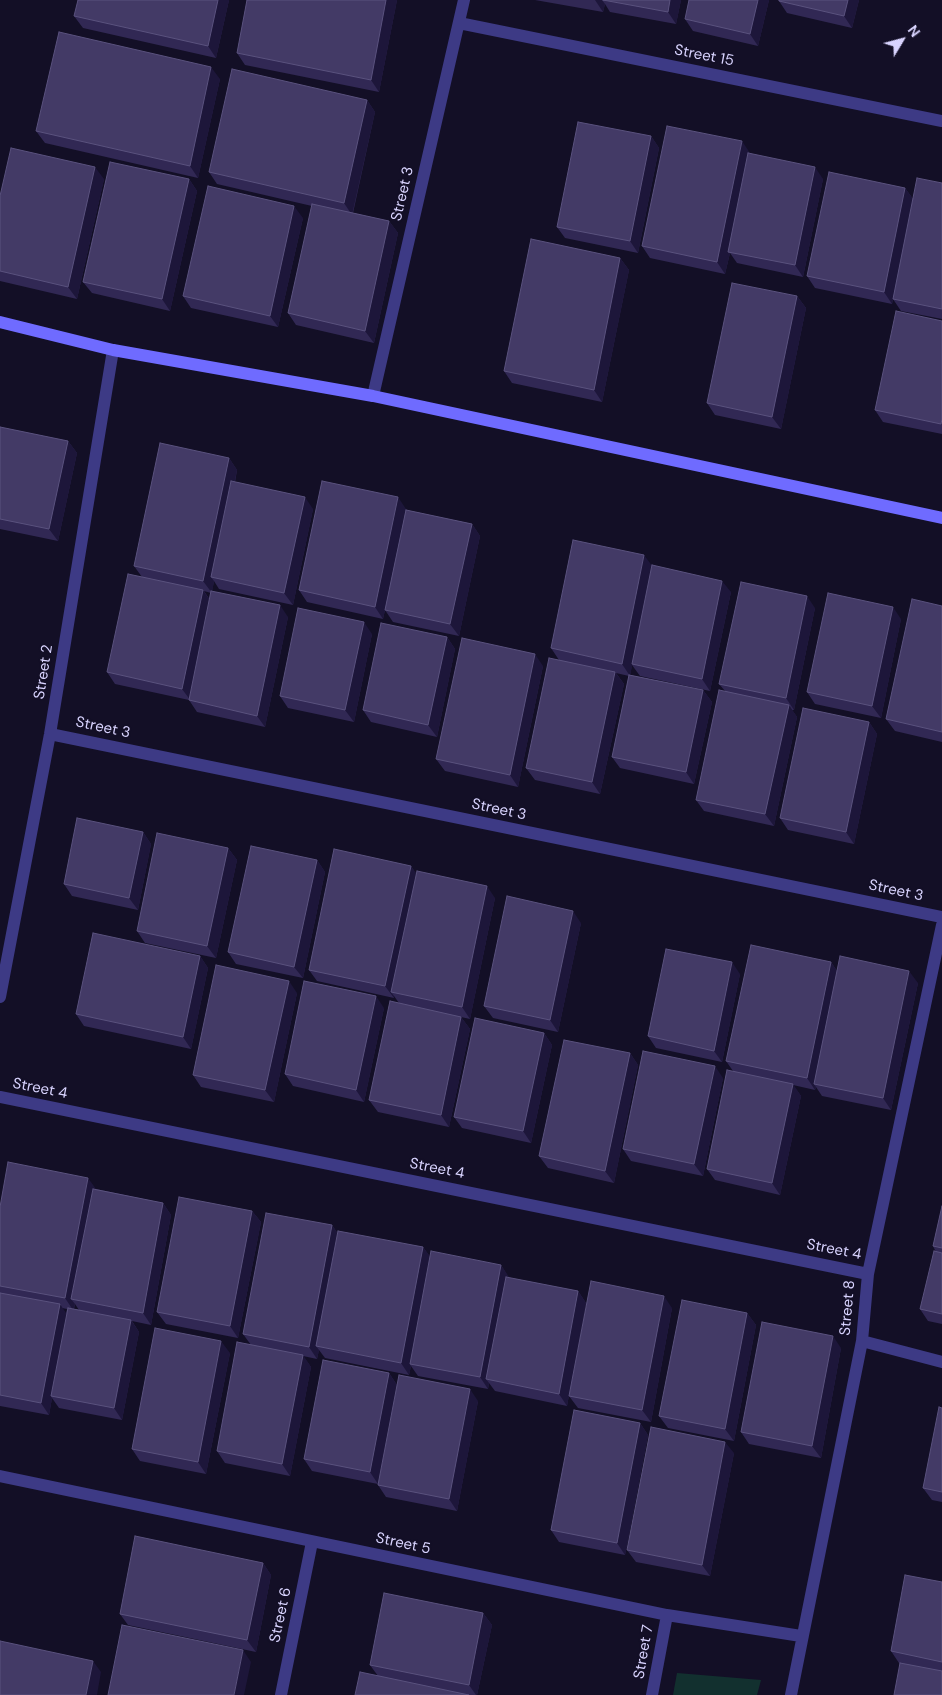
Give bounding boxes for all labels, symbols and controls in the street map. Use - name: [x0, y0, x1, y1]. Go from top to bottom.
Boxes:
- north arrow: [877, 15, 927, 65]
- text: N: [904, 21, 924, 40]
- street label: Street 15: [673, 41, 735, 71]
- street label: Street 3: [388, 165, 418, 223]
- street label: Street 2: [31, 643, 57, 701]
- street label: Street 3: [74, 713, 132, 743]
- street label: Street 3: [470, 795, 528, 825]
- street label: Street 3: [867, 876, 925, 906]
- street label: Street 4: [11, 1075, 69, 1103]
- street label: Street 4: [408, 1155, 466, 1183]
- street label: Street 4: [805, 1236, 863, 1264]
- street label: Street 8: [837, 1280, 859, 1336]
- street label: Street 5: [374, 1529, 432, 1559]
- street label: Street 6: [266, 1586, 296, 1644]
- street label: Street 7: [630, 1624, 658, 1680]

